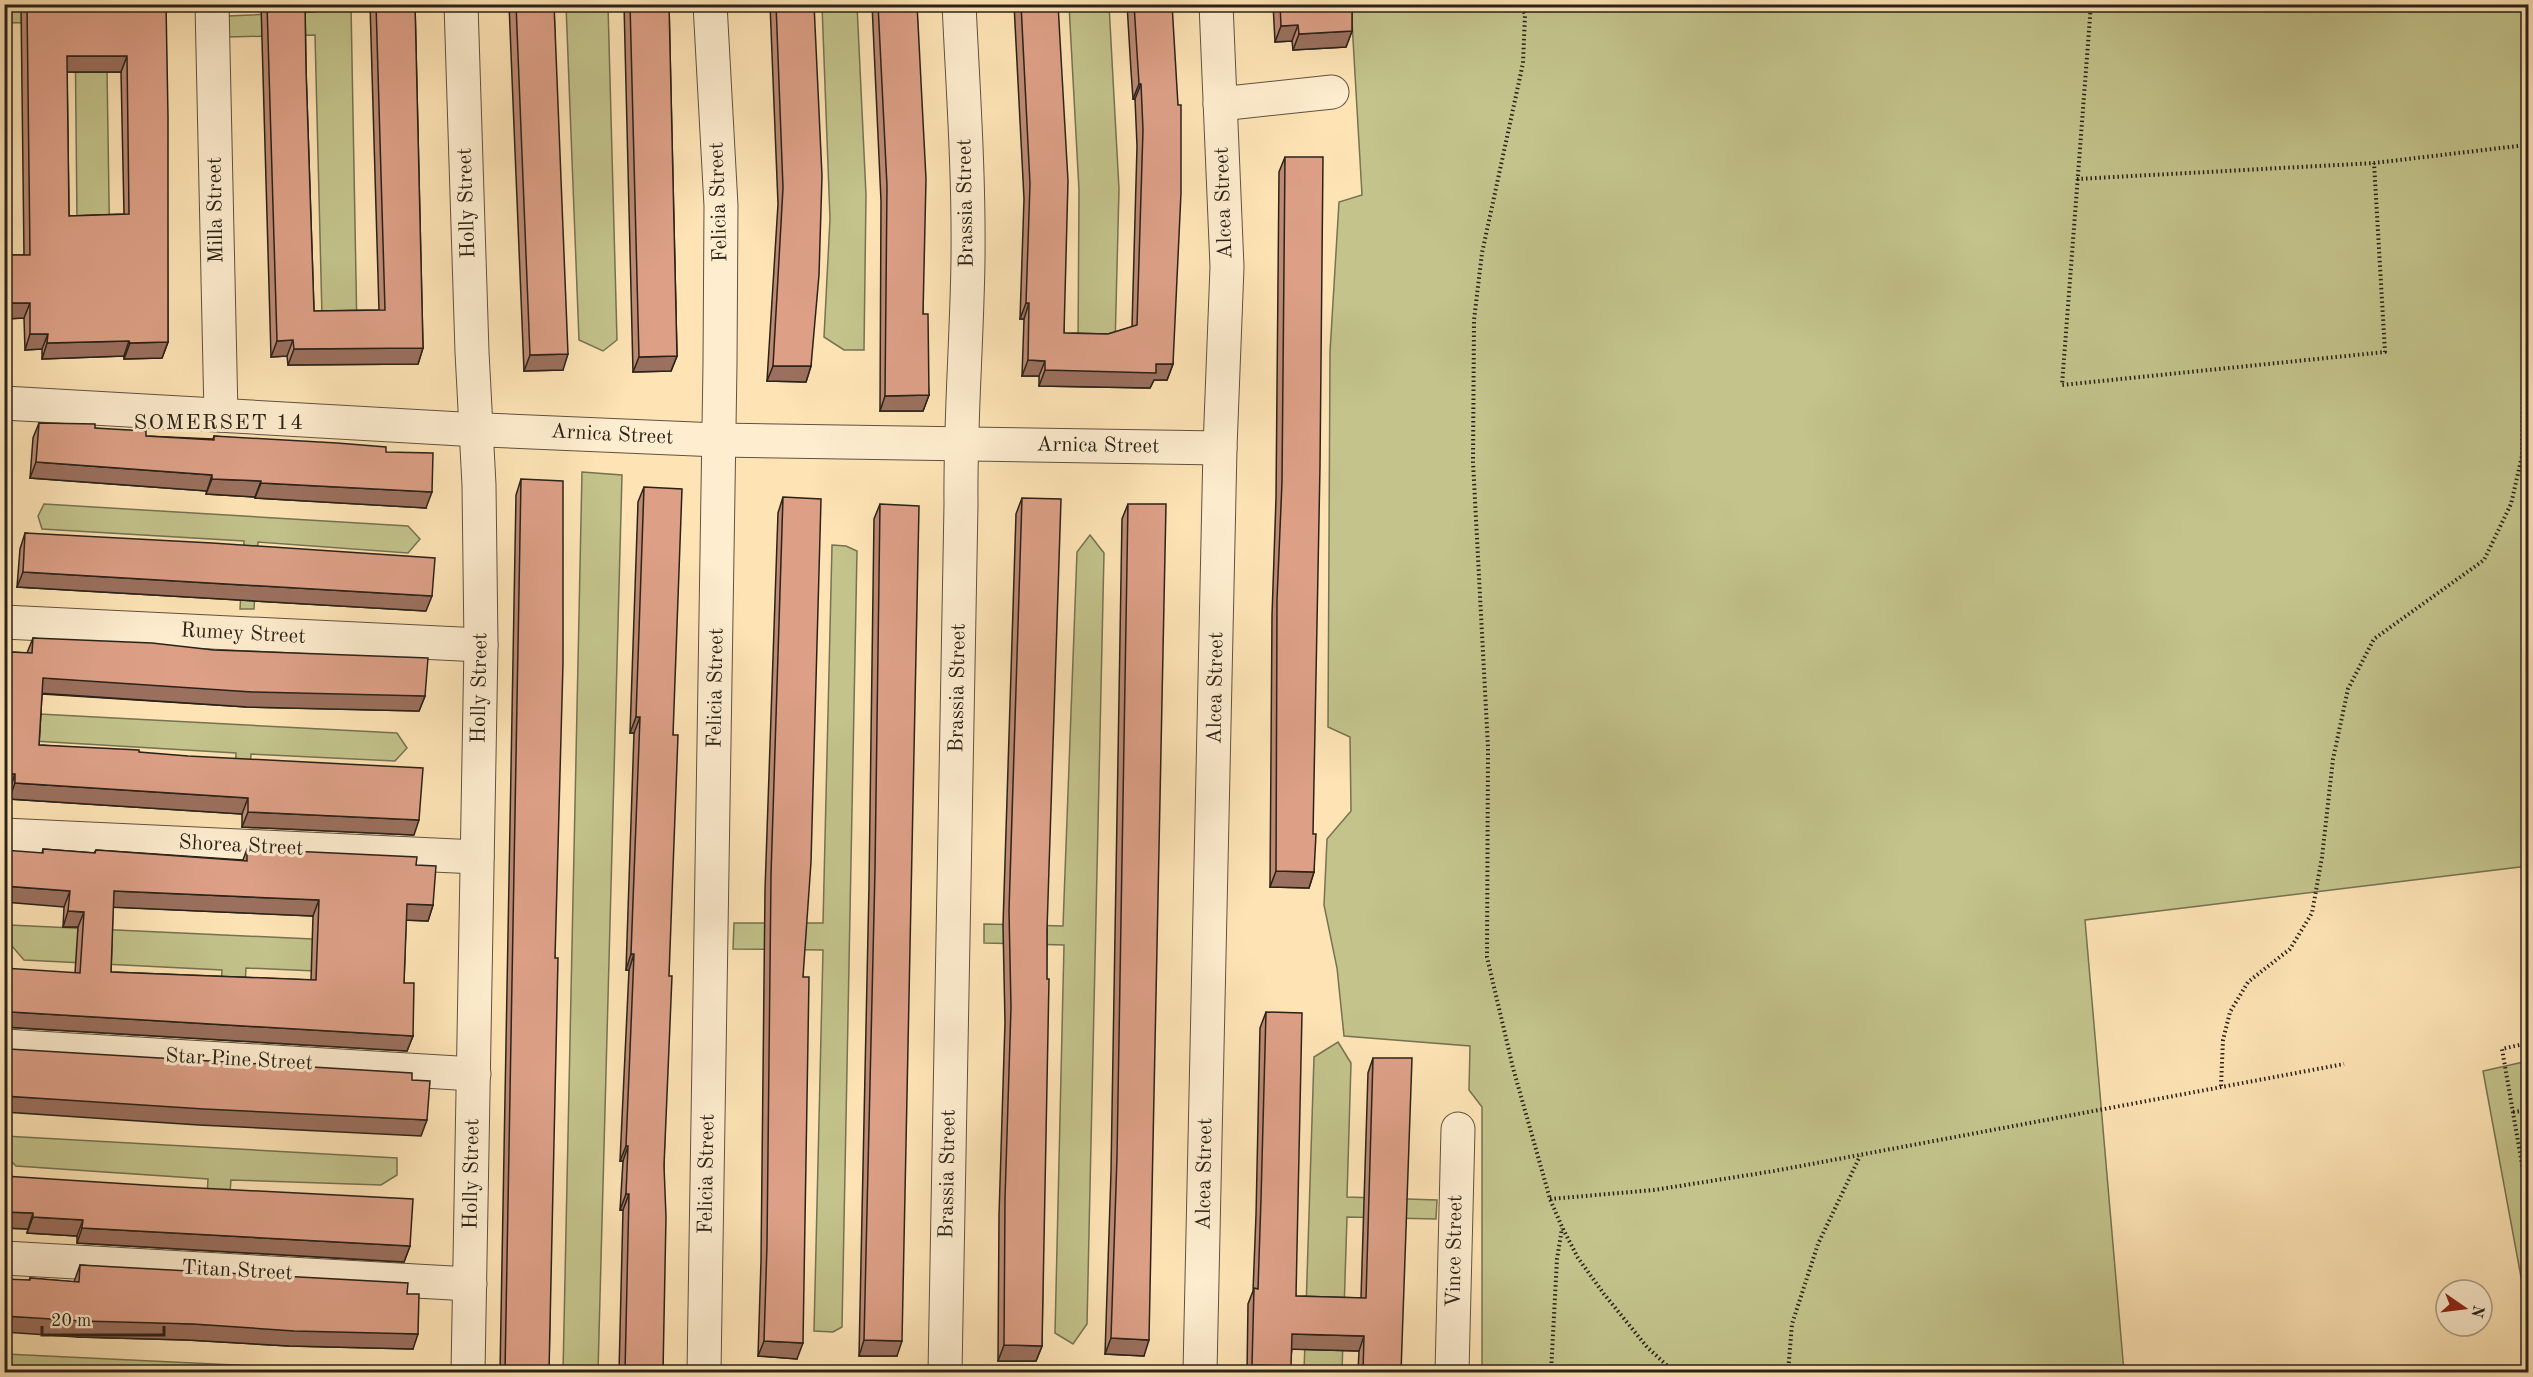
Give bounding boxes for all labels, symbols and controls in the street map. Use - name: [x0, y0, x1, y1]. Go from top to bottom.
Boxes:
- street label: Brassia Street: [954, 138, 978, 268]
- street label: Felicia Street: [706, 141, 732, 263]
- street label: Alcea Street: [1212, 146, 1236, 260]
- street label: Holly Street: [455, 147, 479, 259]
- street label: Milla Street: [205, 157, 227, 263]
- district label: SOMERSET 14: [133, 412, 305, 434]
- street label: Arnica Street: [550, 421, 674, 449]
- street label: Arnica Street: [1036, 434, 1160, 458]
- street label: Rumey Street: [180, 620, 306, 648]
- street label: Brassia Street: [946, 623, 970, 753]
- street label: Felicia Street: [704, 628, 728, 748]
- street label: Holly Street: [469, 632, 491, 744]
- street label: Alcea Street: [1205, 632, 1227, 744]
- street label: Shorea Street: [178, 832, 304, 860]
- street label: Star Pine Street: [165, 1046, 313, 1074]
- street label: Brassia Street: [936, 1109, 960, 1239]
- street label: Felicia Street: [695, 1114, 719, 1234]
- street label: Holly Street: [461, 1118, 483, 1230]
- street label: Alcea Street: [1194, 1118, 1216, 1230]
- street label: Vince Street: [1444, 1194, 1466, 1308]
- street label: Titan Street: [181, 1258, 293, 1284]
- north arrow: [2434, 1278, 2494, 1338]
- scale bar: [42, 1299, 164, 1337]
- text: N: [2467, 1303, 2486, 1320]
- text: 20 m: [51, 1312, 91, 1330]

